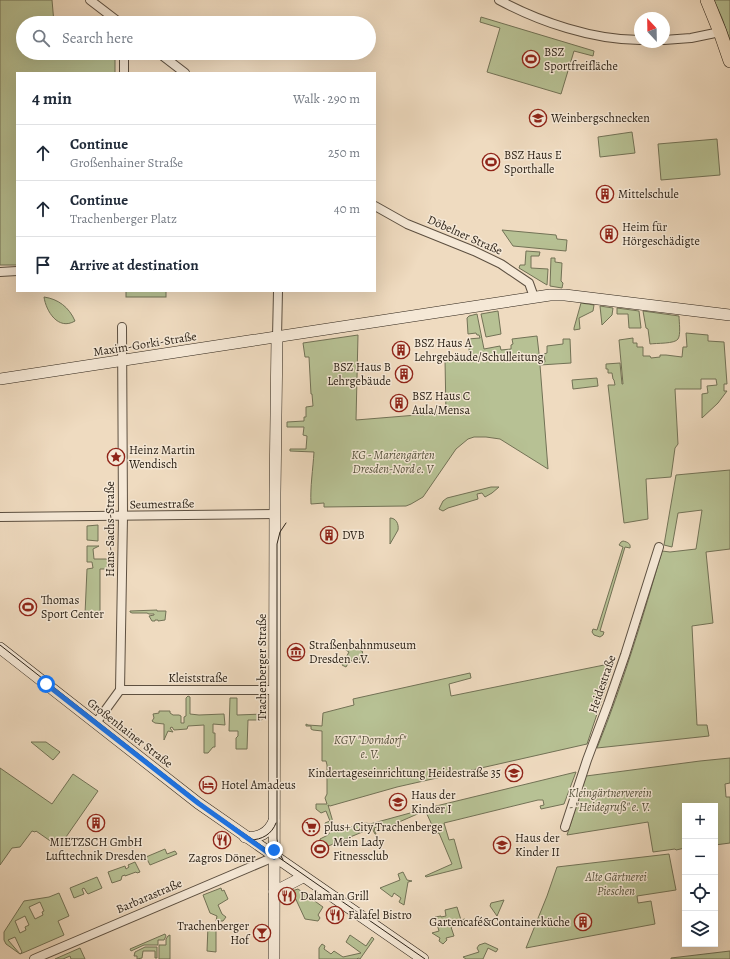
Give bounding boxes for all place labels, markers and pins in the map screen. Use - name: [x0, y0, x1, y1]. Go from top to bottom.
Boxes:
- place label: BSZ Sportfreifläche: [544, 44, 618, 74]
- sports icon: BSZ Sportfreifläche: [521, 49, 541, 69]
- school or university icon: Weinbergschnecken: [528, 108, 548, 128]
- place label: Weinbergschnecken: [550, 110, 650, 126]
- place label: BSZ Haus E Sporthalle: [504, 147, 562, 177]
- sports icon: BSZ Haus E Sporthalle: [481, 152, 501, 172]
- building icon: Mittelschule: [595, 184, 615, 204]
- place label: Mittelschule: [618, 186, 679, 202]
- place label: Heim für Hörgeschädigte: [622, 219, 700, 249]
- building icon: Heim für Hörgeschädigte: [599, 224, 619, 244]
- place label: BSZ Haus A Lehrgebäude/Schulleitung: [414, 335, 544, 365]
- building icon: BSZ Haus A Lehrgebäude/Schulleitung: [391, 340, 411, 360]
- place label: BSZ Haus B Lehrgebäude: [327, 359, 391, 389]
- building icon: BSZ Haus B Lehrgebäude: [394, 364, 414, 384]
- place label: BSZ Haus C Aula/Mensa: [411, 388, 470, 418]
- building icon: BSZ Haus C Aula/Mensa: [389, 393, 409, 413]
- place label: Heinz Martin Wendisch: [128, 442, 196, 472]
- place icon: Heinz Martin Wendisch: [106, 447, 126, 467]
- building icon: DVB: [319, 525, 339, 545]
- place label: DVB: [342, 527, 365, 543]
- place label: Thomas Sport Center: [41, 592, 104, 622]
- sports icon: Thomas Sport Center: [18, 597, 38, 617]
- place label: Straßenbahnmuseum Dresden e.V.: [309, 637, 416, 667]
- museum icon: Straßenbahnmuseum Dresden e.V.: [286, 642, 306, 662]
- school or university icon: Kindertageseinrichtung Heidestraße 35: [504, 763, 524, 783]
- place label: Kindertageseinrichtung Heidestraße 35: [308, 765, 501, 781]
- hotel icon: Hotel Amadeus: [198, 775, 218, 795]
- place label: Hotel Amadeus: [221, 777, 296, 793]
- place label: Haus der Kinder I: [411, 787, 456, 817]
- school or university icon: Haus der Kinder I: [388, 792, 408, 812]
- building icon: MIETZSCH GmbH Lufttechnik Dresden: [86, 813, 106, 833]
- supermarket icon: plus+ City Trachenberge: [301, 817, 321, 837]
- place label: plus+ City Trachenberge: [324, 819, 443, 835]
- restaurant icon: Zagros Döner: [212, 830, 232, 850]
- place label: Haus der Kinder II: [515, 830, 560, 860]
- place label: MIETZSCH GmbH Lufttechnik Dresden: [45, 834, 147, 864]
- place label: Mein Lady Fitnessclub: [333, 834, 388, 864]
- school or university icon: Haus der Kinder II: [492, 835, 512, 855]
- sports icon: Mein Lady Fitnessclub: [310, 839, 330, 859]
- place label: Zagros Döner: [188, 850, 256, 866]
- restaurant icon: Dalaman Grill: [277, 886, 297, 906]
- place label: Dalaman Grill: [300, 888, 369, 904]
- restaurant icon: Falafel Bistro: [325, 905, 345, 925]
- place label: Falafel Bistro: [348, 907, 412, 923]
- building icon: Gartencafé&Containerküche: [573, 912, 593, 932]
- place label: Gartencafé&Containerküche: [429, 914, 570, 930]
- place label: Trachenberger Hof: [177, 918, 251, 948]
- bar icon: Trachenberger Hof: [252, 923, 272, 943]

